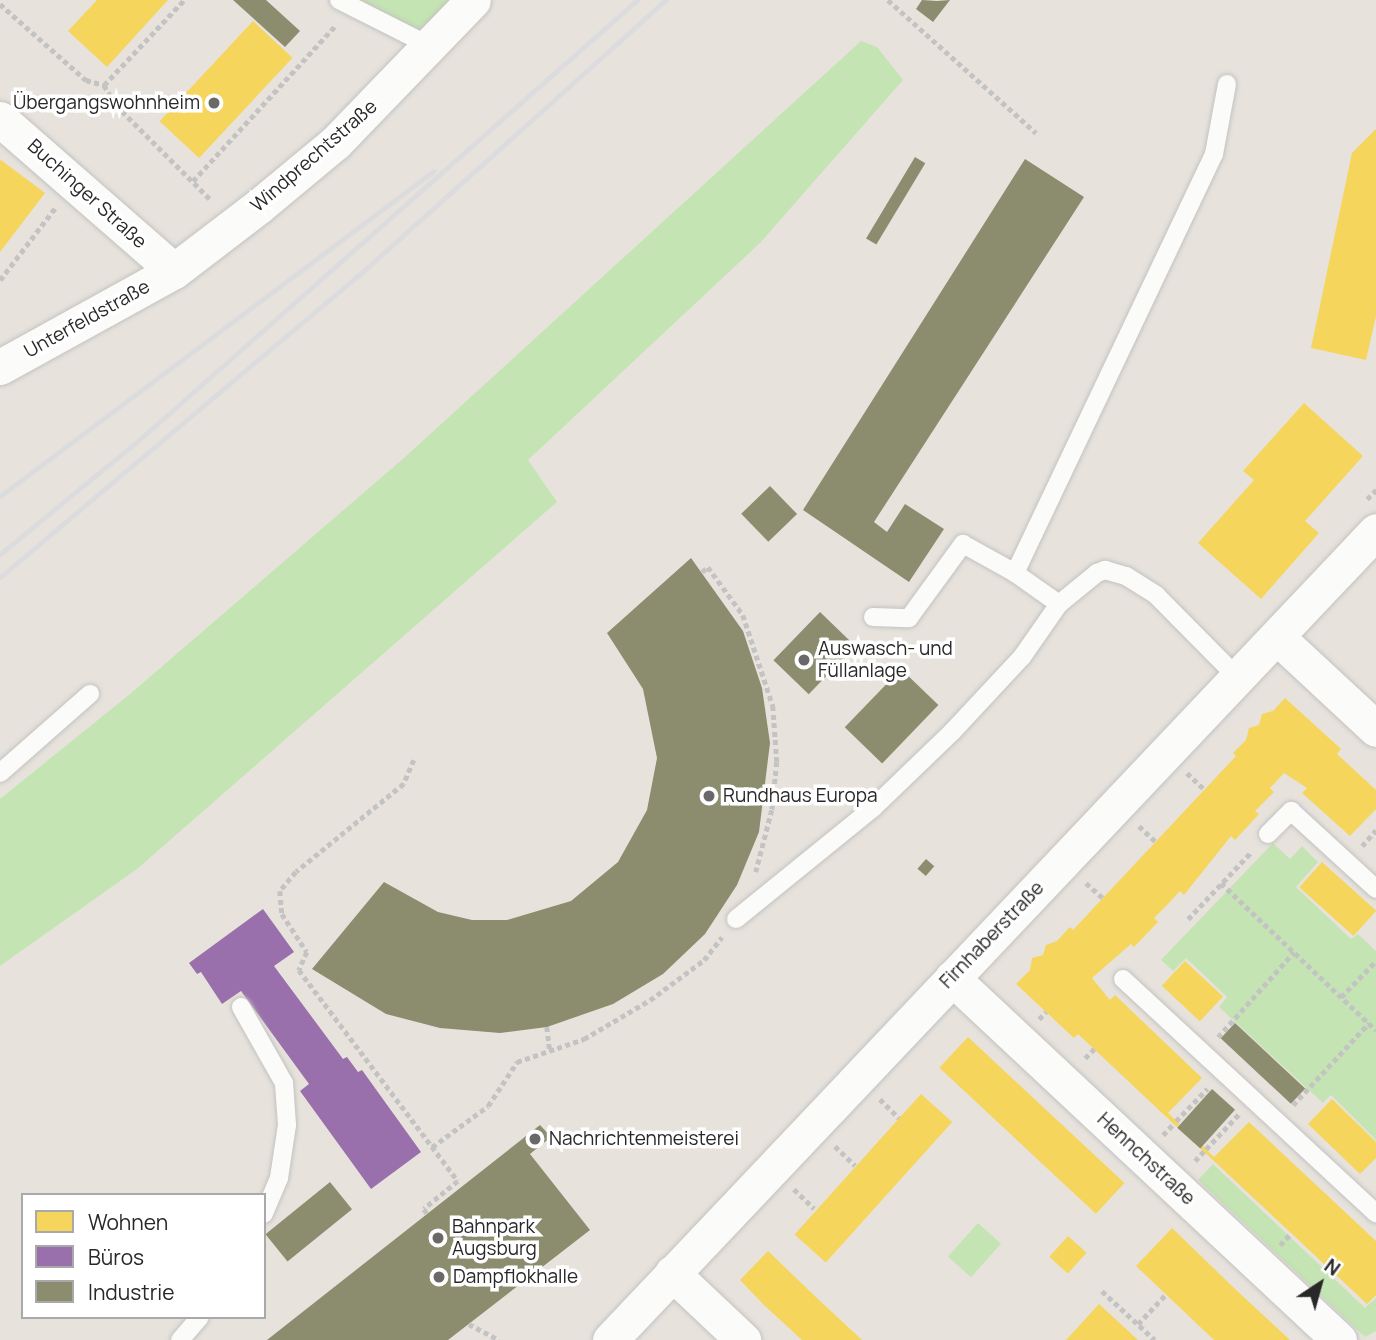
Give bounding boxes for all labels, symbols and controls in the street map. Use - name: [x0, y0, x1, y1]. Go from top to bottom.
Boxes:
- place label: Übergangswohnheim: [13, 92, 200, 114]
- marker: Übergangswohnheim: [206, 95, 222, 111]
- street label: Windprechtstraße: [246, 95, 382, 217]
- street label: Buchinger Straße: [23, 135, 151, 253]
- street label: Unterfeldstraße: [20, 275, 154, 363]
- place label: Auswasch- und Füllanlage: [818, 638, 953, 682]
- marker: Auswasch- und Füllanlage: [796, 652, 812, 668]
- place label: Rundhaus Europa: [723, 785, 877, 807]
- marker: Rundhaus Europa: [701, 788, 717, 804]
- street label: Firnhaberstraße: [935, 877, 1049, 993]
- street label: Hennchstraße: [1092, 1108, 1200, 1210]
- place label: Nachrichtenmeisterei: [549, 1128, 739, 1150]
- marker: Nachrichtenmeisterei: [527, 1131, 543, 1147]
- legend: [21, 1193, 266, 1319]
- text: Wohnen: [88, 1208, 168, 1236]
- place label: Bahnpark Augsburg: [452, 1216, 537, 1260]
- marker: Bahnpark Augsburg: [430, 1230, 446, 1246]
- text: Büros: [88, 1243, 144, 1271]
- north arrow: [1285, 1249, 1355, 1319]
- text: N: [1319, 1252, 1346, 1282]
- place label: Dampflokhalle: [453, 1266, 578, 1288]
- marker: Dampflokhalle: [431, 1269, 447, 1285]
- text: Industrie: [88, 1278, 174, 1306]

